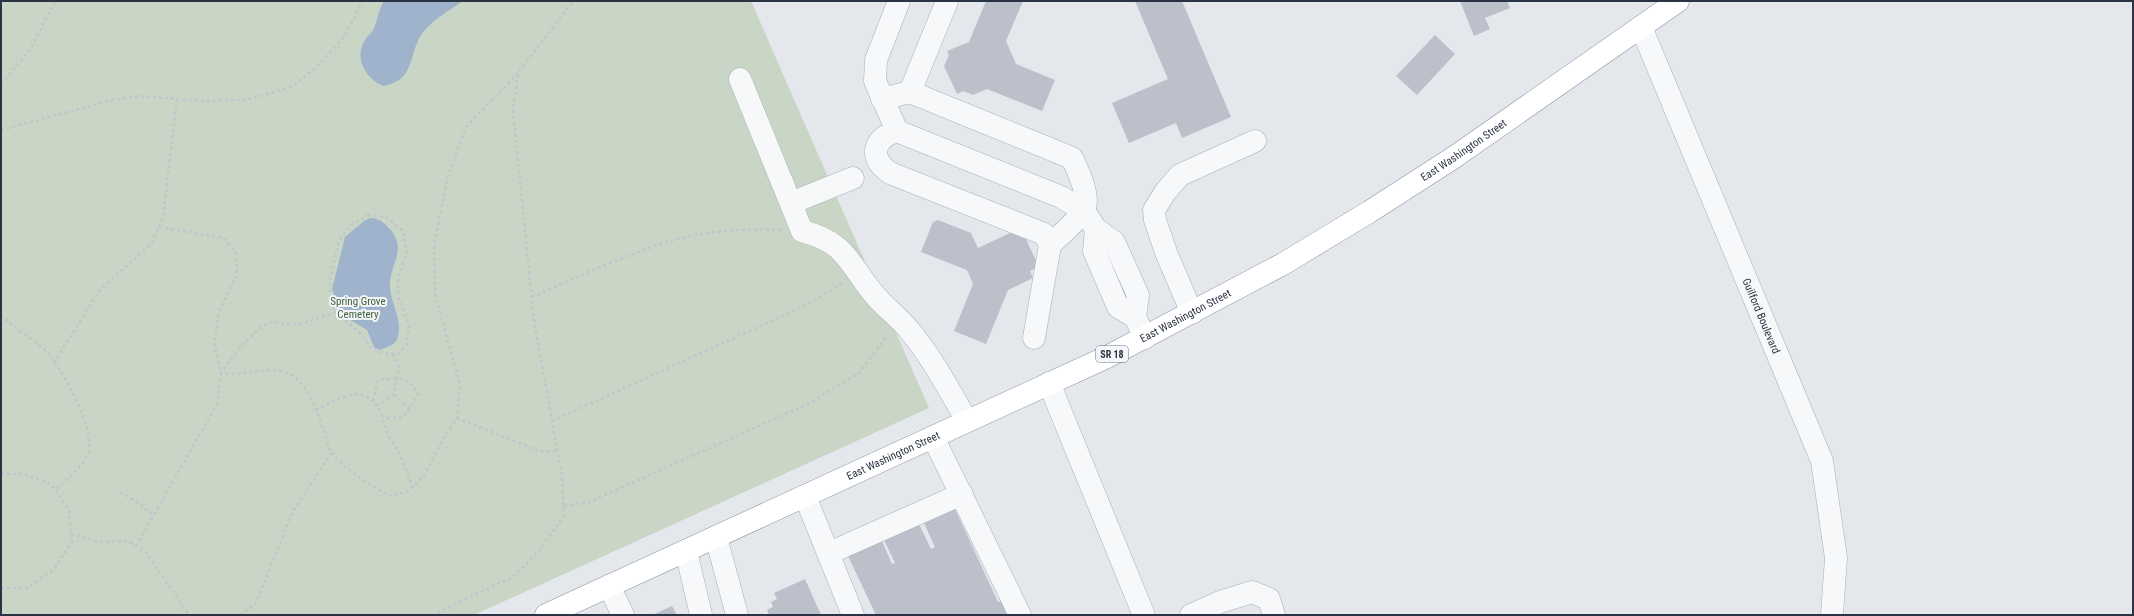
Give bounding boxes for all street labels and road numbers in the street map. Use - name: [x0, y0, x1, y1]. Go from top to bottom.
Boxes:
- street label: East Washington Street: [1418, 117, 1509, 184]
- street label: Guilford Boulevard: [1740, 277, 1782, 356]
- street label: East Washington Street: [1138, 287, 1233, 345]
- road number: SR 18: [1096, 346, 1128, 362]
- street label: East Washington Street: [845, 429, 942, 483]

